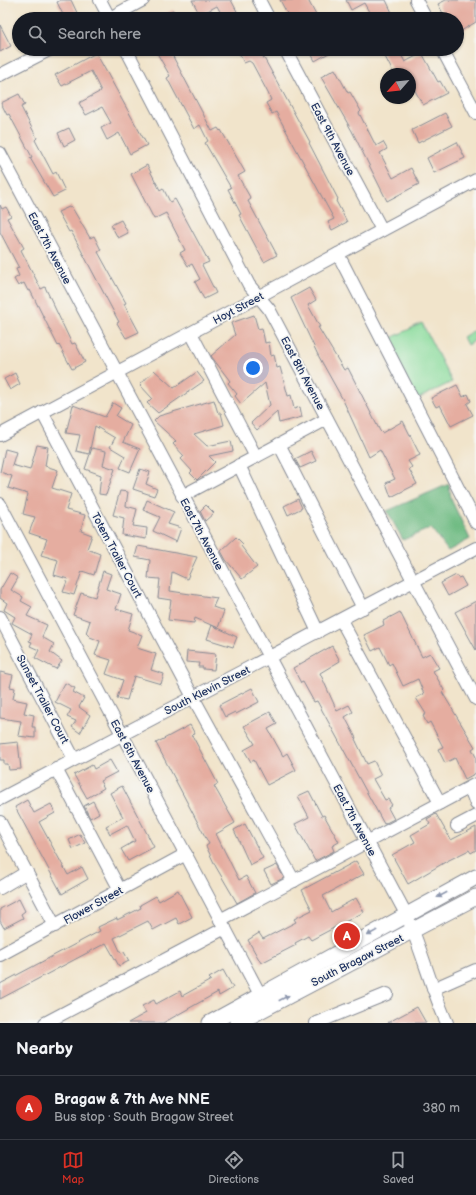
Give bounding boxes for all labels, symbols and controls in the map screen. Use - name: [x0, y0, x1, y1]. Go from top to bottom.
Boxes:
- search box: [12, 12, 464, 56]
- icon: search: [26, 23, 48, 45]
- text: Search here: [58, 25, 141, 44]
- north arrow: [380, 68, 416, 104]
- street label: East 9th Avenue: [308, 100, 358, 178]
- street label: East 7th Avenue: [25, 210, 74, 287]
- street label: Hoyt Street: [211, 289, 266, 327]
- street label: East 8th Avenue: [278, 334, 328, 412]
- your location: [243, 358, 263, 378]
- street label: East 7th Avenue: [177, 496, 226, 573]
- street label: Totem Trailer Court: [89, 510, 145, 601]
- street label: Sunset Trailer Court: [14, 652, 72, 747]
- street label: South Klevin Street: [162, 663, 253, 718]
- street label: East 6th Avenue: [108, 717, 158, 796]
- street label: East 7th Avenue: [330, 782, 379, 859]
- street label: Flower Street: [61, 883, 126, 927]
- one-way arrow: [436, 892, 447, 898]
- pin: A: [334, 921, 360, 951]
- one-way arrow: [366, 930, 377, 937]
- street label: South Bragaw Street: [309, 931, 406, 989]
- one-way arrow: [278, 995, 290, 1001]
- text: Nearby: [16, 1039, 73, 1059]
- text: Bragaw & 7th Ave NNE: [54, 1090, 210, 1109]
- text: A: [25, 1100, 33, 1116]
- text: 380 m: [423, 1100, 460, 1116]
- text: Bus stop · South Bragaw Street: [54, 1109, 234, 1125]
- tab: Map: [62, 1149, 84, 1186]
- tab: Directions: [208, 1149, 259, 1186]
- tab: Saved: [383, 1149, 414, 1186]

